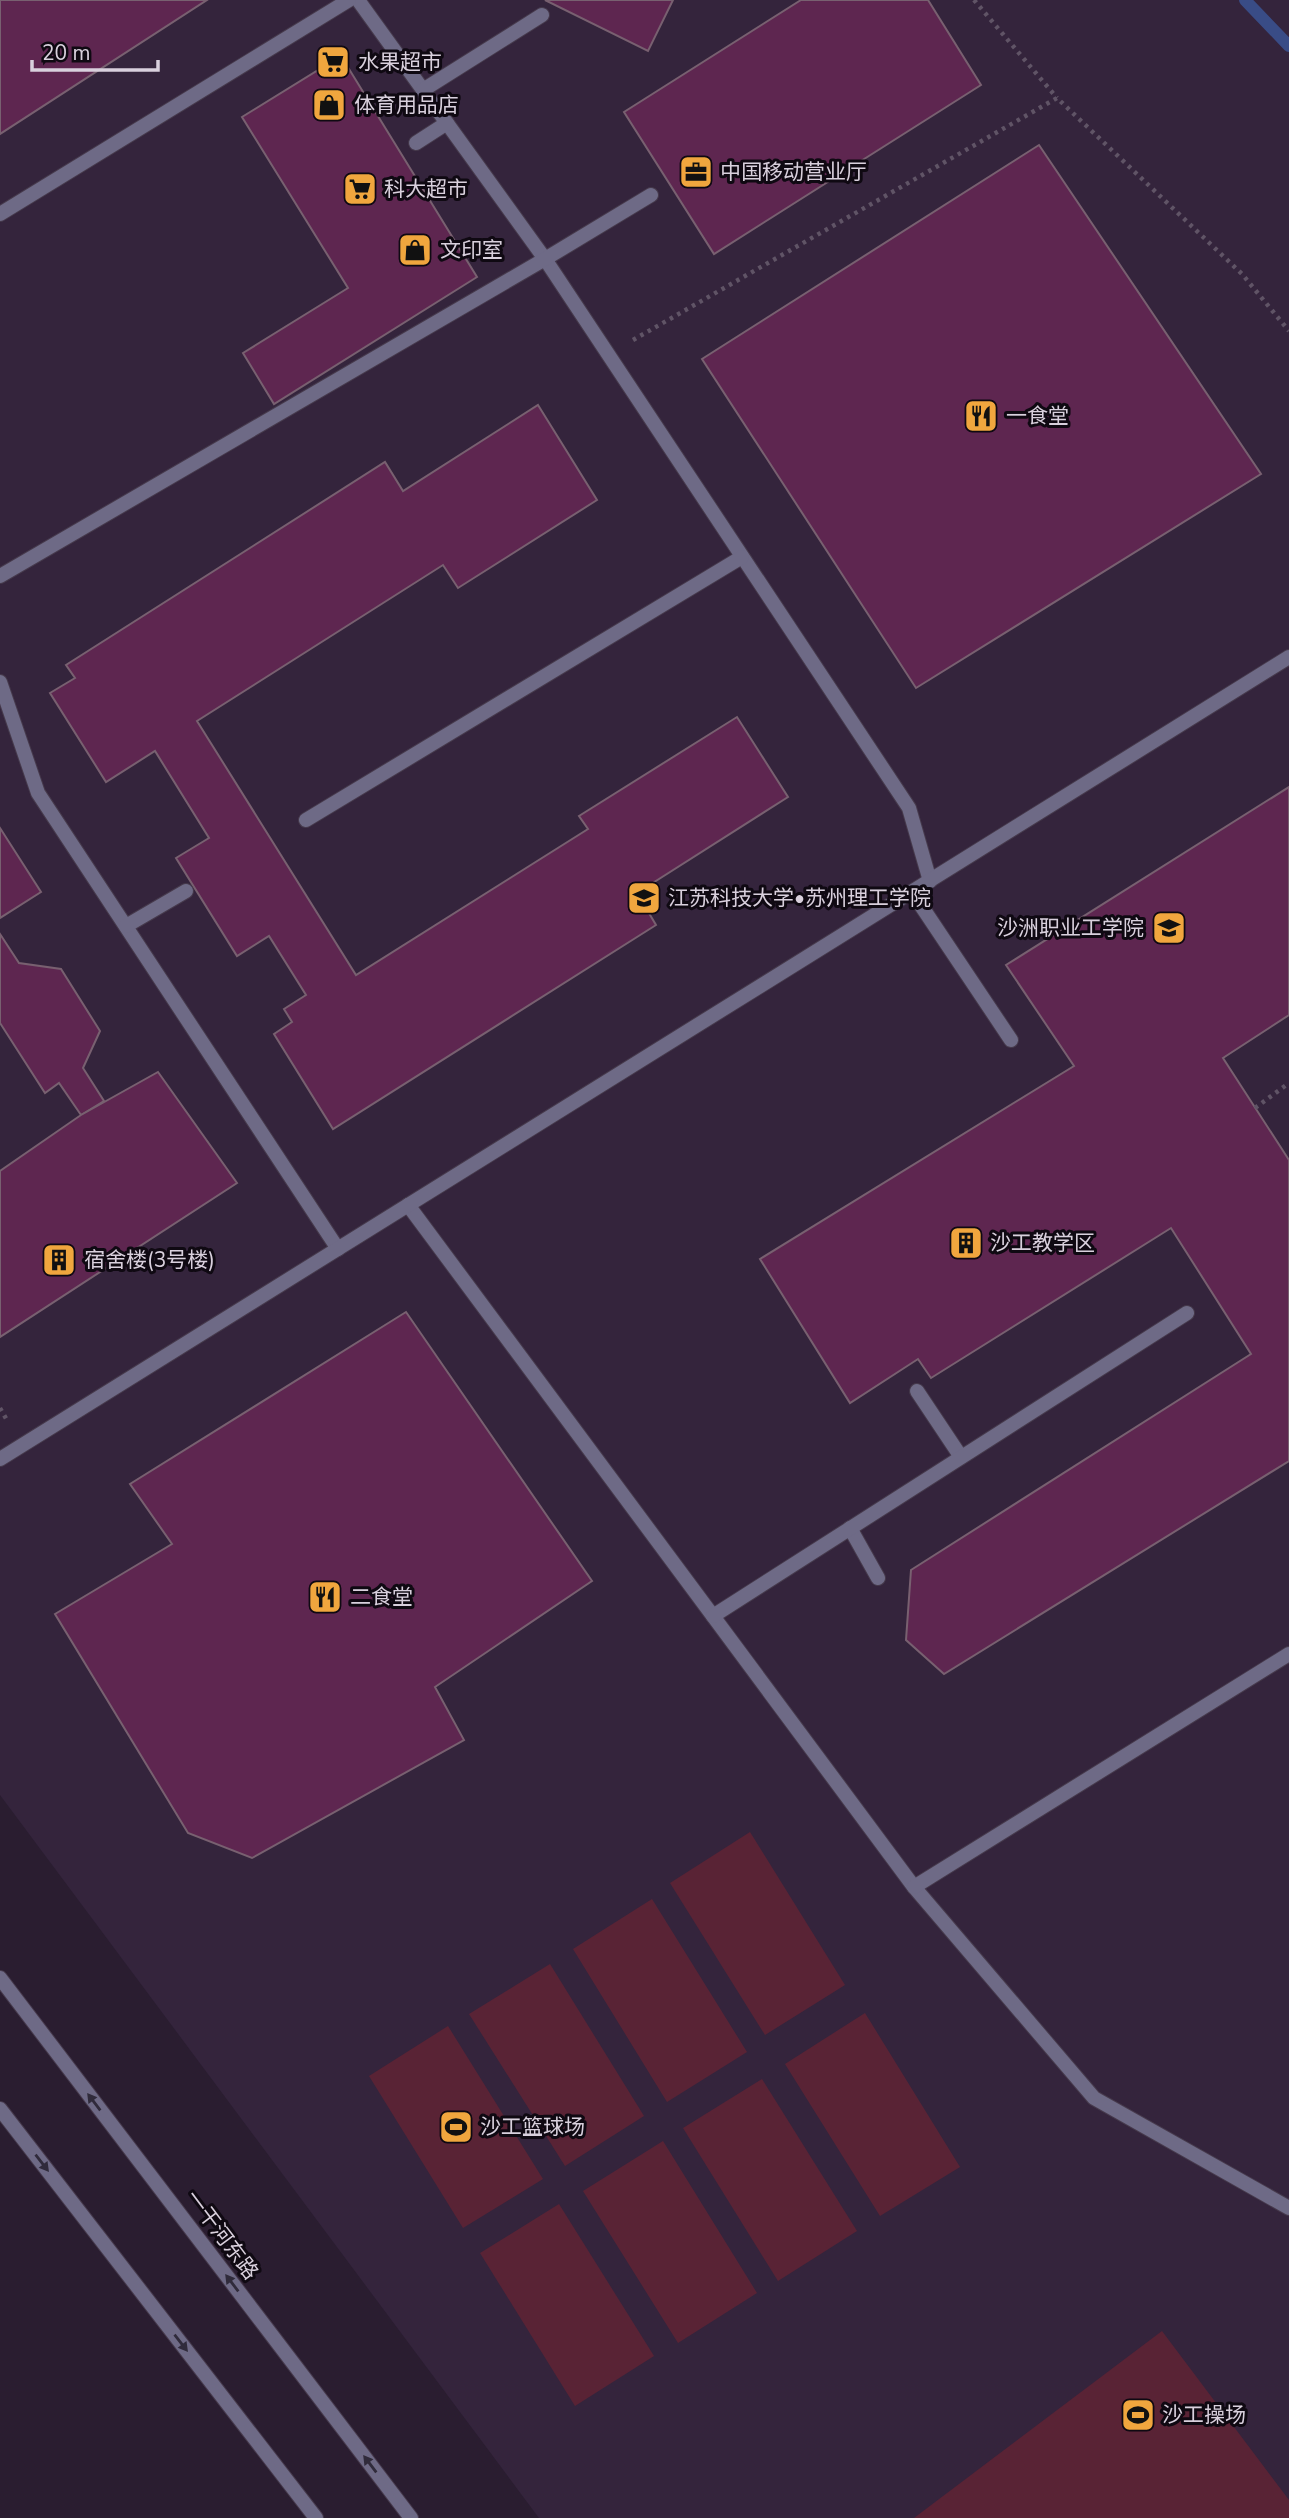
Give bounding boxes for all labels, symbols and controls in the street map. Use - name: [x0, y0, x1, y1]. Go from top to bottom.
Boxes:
- scale bar: [32, 28, 158, 72]
- text: 20 m: [42, 39, 91, 67]
- supermarket icon: 水果超市: [314, 43, 352, 81]
- place label: 水果超市: [358, 48, 442, 76]
- shop icon: 体育用品店: [310, 86, 348, 124]
- place label: 体育用品店: [354, 91, 459, 119]
- office icon: 中国移动营业厅: [677, 153, 715, 191]
- place label: 中国移动营业厅: [720, 158, 867, 186]
- supermarket icon: 科大超市: [341, 170, 379, 208]
- place label: 科大超市: [384, 175, 468, 203]
- shop icon: 文印室: [396, 231, 434, 269]
- place label: 文印室: [440, 236, 503, 264]
- restaurant icon: 一食堂: [962, 397, 1000, 435]
- place label: 一食堂: [1006, 402, 1069, 430]
- school or university icon: 江苏科技大学•苏州理工学院: [625, 879, 663, 917]
- place label: 江苏科技大学•苏州理工学院: [668, 884, 931, 912]
- school or university icon: 沙洲职业工学院: [1150, 909, 1188, 947]
- place label: 沙洲职业工学院: [997, 914, 1144, 942]
- building icon: 沙工教学区: [947, 1224, 985, 1262]
- place label: 沙工教学区: [990, 1229, 1095, 1257]
- building icon: 宿舍楼(3号楼): [40, 1241, 78, 1279]
- place label: 宿舍楼(3号楼): [84, 1246, 215, 1274]
- restaurant icon: 二食堂: [306, 1578, 344, 1616]
- place label: 二食堂: [350, 1583, 413, 1611]
- one-way arrow: [87, 2093, 102, 2111]
- sports icon: 沙工篮球场: [437, 2108, 475, 2146]
- place label: 沙工篮球场: [480, 2113, 585, 2141]
- one-way arrow: [34, 2154, 49, 2172]
- street label: 一干河东路: [179, 2185, 265, 2285]
- one-way arrow: [225, 2274, 240, 2292]
- one-way arrow: [173, 2334, 188, 2352]
- sports icon: 沙工操场: [1119, 2396, 1157, 2434]
- place label: 沙工操场: [1162, 2401, 1246, 2429]
- one-way arrow: [363, 2454, 377, 2473]

